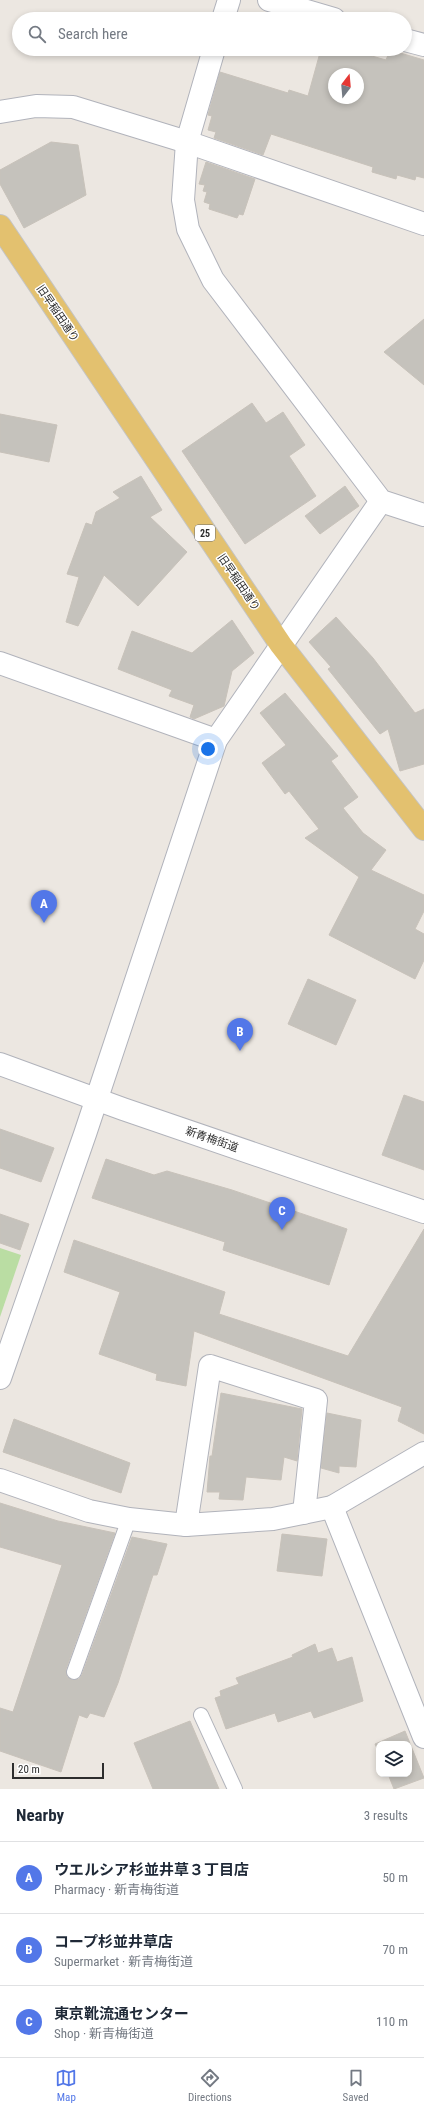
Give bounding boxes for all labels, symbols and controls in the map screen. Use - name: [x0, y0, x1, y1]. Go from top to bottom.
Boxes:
- search box: [12, 12, 412, 56]
- icon: search: [26, 23, 48, 45]
- text: Search here: [58, 25, 128, 43]
- north arrow: [328, 68, 364, 104]
- street label: 旧早稲田通り: [34, 282, 81, 344]
- road number: 25: [195, 525, 215, 541]
- street label: 旧早稲田通り: [215, 551, 262, 613]
- your location: [198, 739, 218, 759]
- pin: A: [31, 890, 57, 923]
- pin: B: [227, 1018, 253, 1051]
- street label: 新青梅街道: [184, 1124, 240, 1155]
- pin: C: [269, 1197, 295, 1230]
- map controls: [376, 1741, 412, 1777]
- button: layers: [376, 1741, 412, 1777]
- scale bar: [12, 1761, 104, 1780]
- text: 20 m: [18, 1763, 40, 1776]
- text: Nearby: [16, 1805, 64, 1825]
- text: 3 results: [364, 1808, 408, 1823]
- text: ウエルシア杉並井草３丁目店: [54, 1861, 249, 1879]
- text: A: [25, 1870, 33, 1885]
- text: 50 m: [382, 1870, 408, 1885]
- text: Pharmacy · 新青梅街道: [54, 1882, 179, 1897]
- text: コープ杉並井草店: [54, 1933, 173, 1951]
- text: B: [25, 1942, 33, 1957]
- text: 70 m: [382, 1942, 408, 1957]
- text: Supermarket · 新青梅街道: [54, 1954, 193, 1969]
- text: 東京靴流通センター: [54, 2005, 189, 2023]
- text: C: [25, 2014, 33, 2029]
- text: 110 m: [376, 2014, 408, 2029]
- text: Shop · 新青梅街道: [54, 2026, 154, 2041]
- tab: Map: [55, 2067, 77, 2104]
- tab: Directions: [188, 2067, 232, 2104]
- tab: Saved: [343, 2067, 369, 2104]

